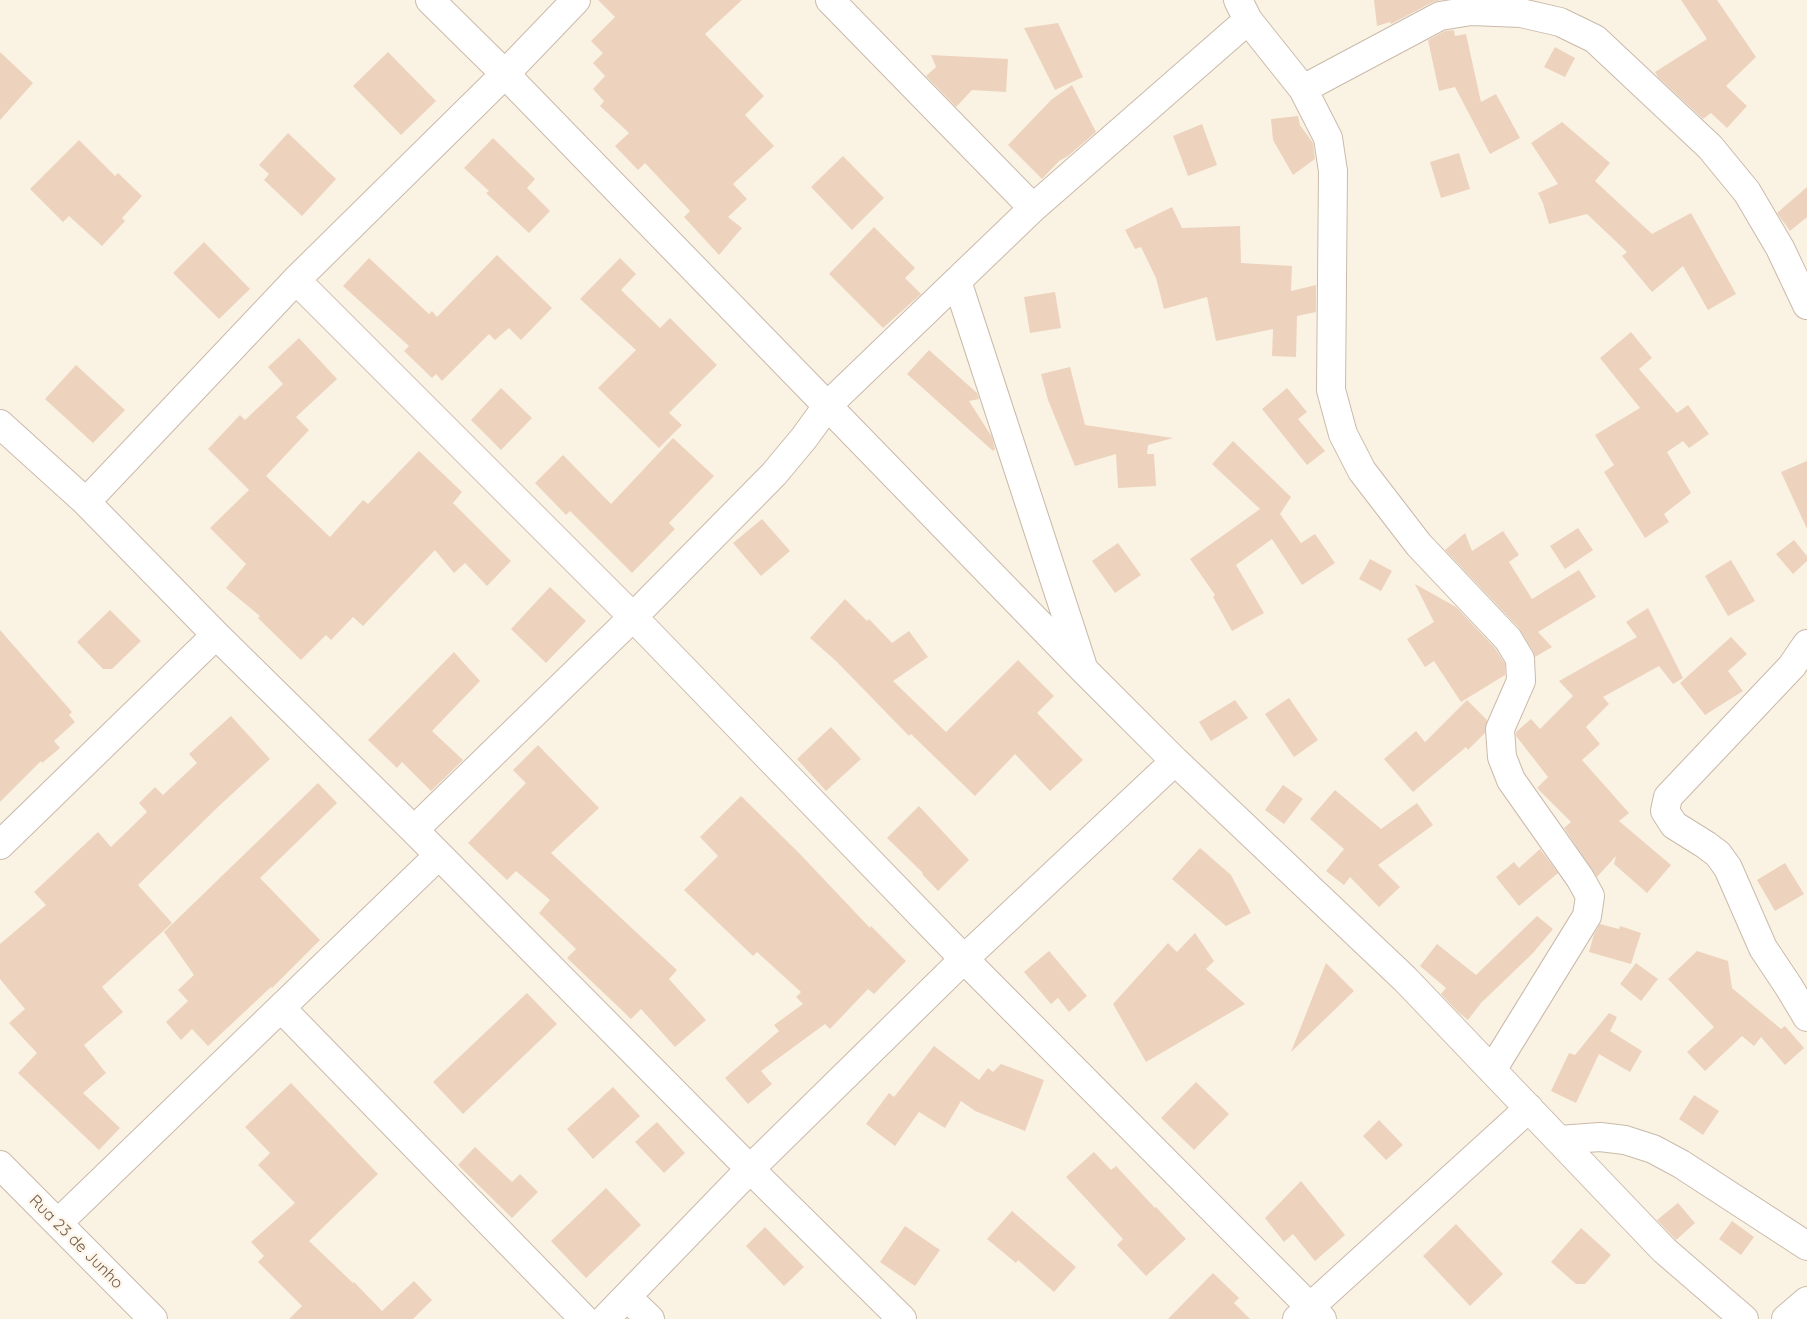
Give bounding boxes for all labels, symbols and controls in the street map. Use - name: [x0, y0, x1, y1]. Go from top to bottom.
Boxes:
- street label: Rua 23 de Junho: [25, 1191, 127, 1293]

